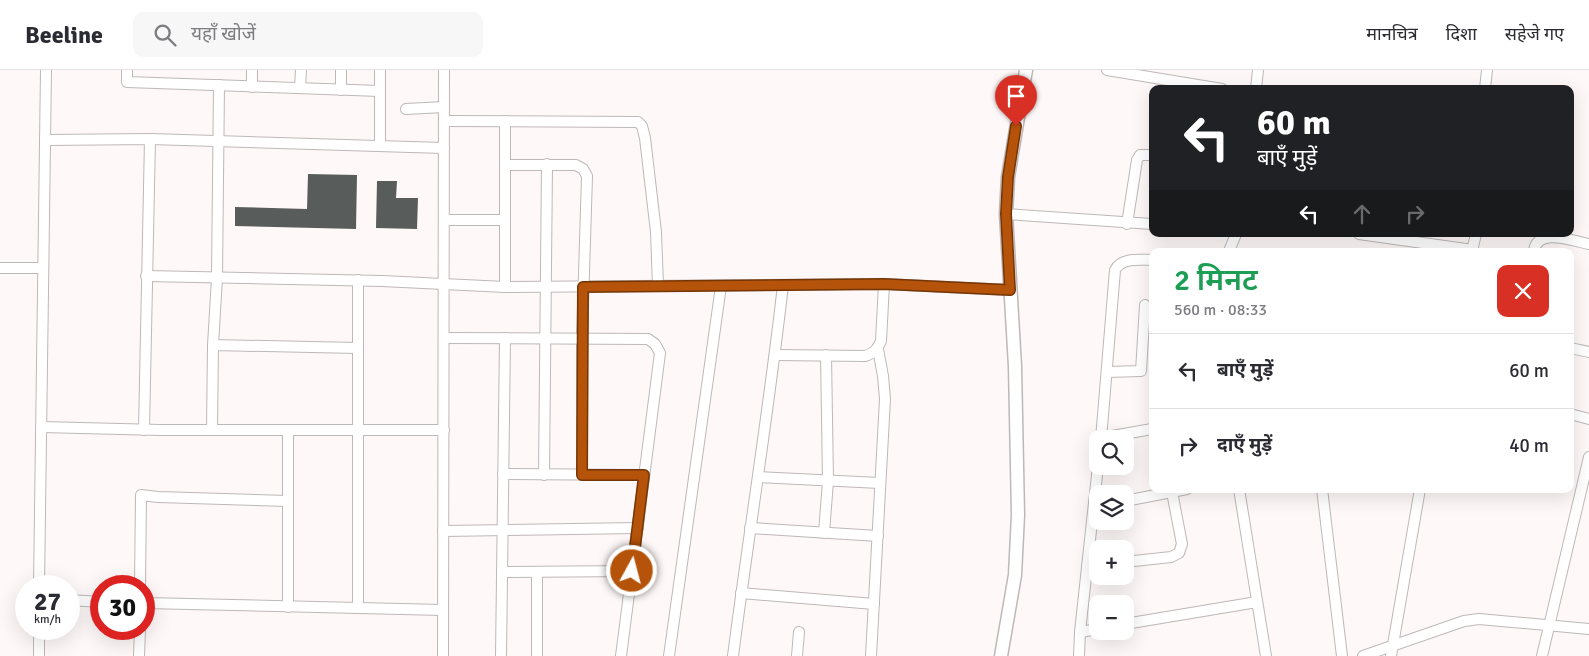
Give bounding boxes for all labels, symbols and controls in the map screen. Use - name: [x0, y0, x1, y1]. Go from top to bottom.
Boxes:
- search box: [133, 12, 483, 57]
- text: Beeline: [25, 20, 103, 50]
- icon: search: [151, 21, 179, 49]
- text: यहाँ खोजें: [191, 22, 256, 46]
- text: मानचित्र: [1366, 23, 1418, 45]
- text: दिशा: [1446, 23, 1477, 45]
- text: सहेजे गए: [1505, 23, 1564, 45]
- pin: [995, 75, 1037, 126]
- icon: arrive: [1002, 82, 1030, 110]
- text: 60 m: [1257, 101, 1331, 144]
- icon: left: [1174, 105, 1239, 170]
- text: बाएँ मुड़ें: [1257, 144, 1317, 171]
- icon: left: [1295, 200, 1323, 228]
- icon: ahead: [1348, 200, 1376, 228]
- icon: right: [1401, 200, 1429, 228]
- text: 2 मिनट: [1174, 262, 1258, 299]
- button: close: [1497, 265, 1549, 317]
- text: 560 m · 08:33: [1174, 300, 1267, 320]
- icon: left: [1174, 357, 1202, 385]
- text: बाएँ मुड़ें: [1217, 358, 1273, 382]
- text: 60 m: [1509, 359, 1549, 383]
- map controls: [1089, 430, 1134, 640]
- button: search: [1089, 430, 1134, 475]
- icon: right: [1174, 432, 1202, 460]
- text: दाएँ मुड़ें: [1217, 433, 1272, 457]
- text: 40 m: [1509, 434, 1549, 458]
- button: layers: [1089, 485, 1134, 530]
- button: +: [1089, 540, 1134, 585]
- position arrow: [605, 544, 657, 596]
- speed limit sign: 30: [90, 575, 155, 640]
- text: 27: [34, 586, 61, 617]
- button: −: [1089, 595, 1134, 640]
- text: km/h: [34, 612, 61, 627]

